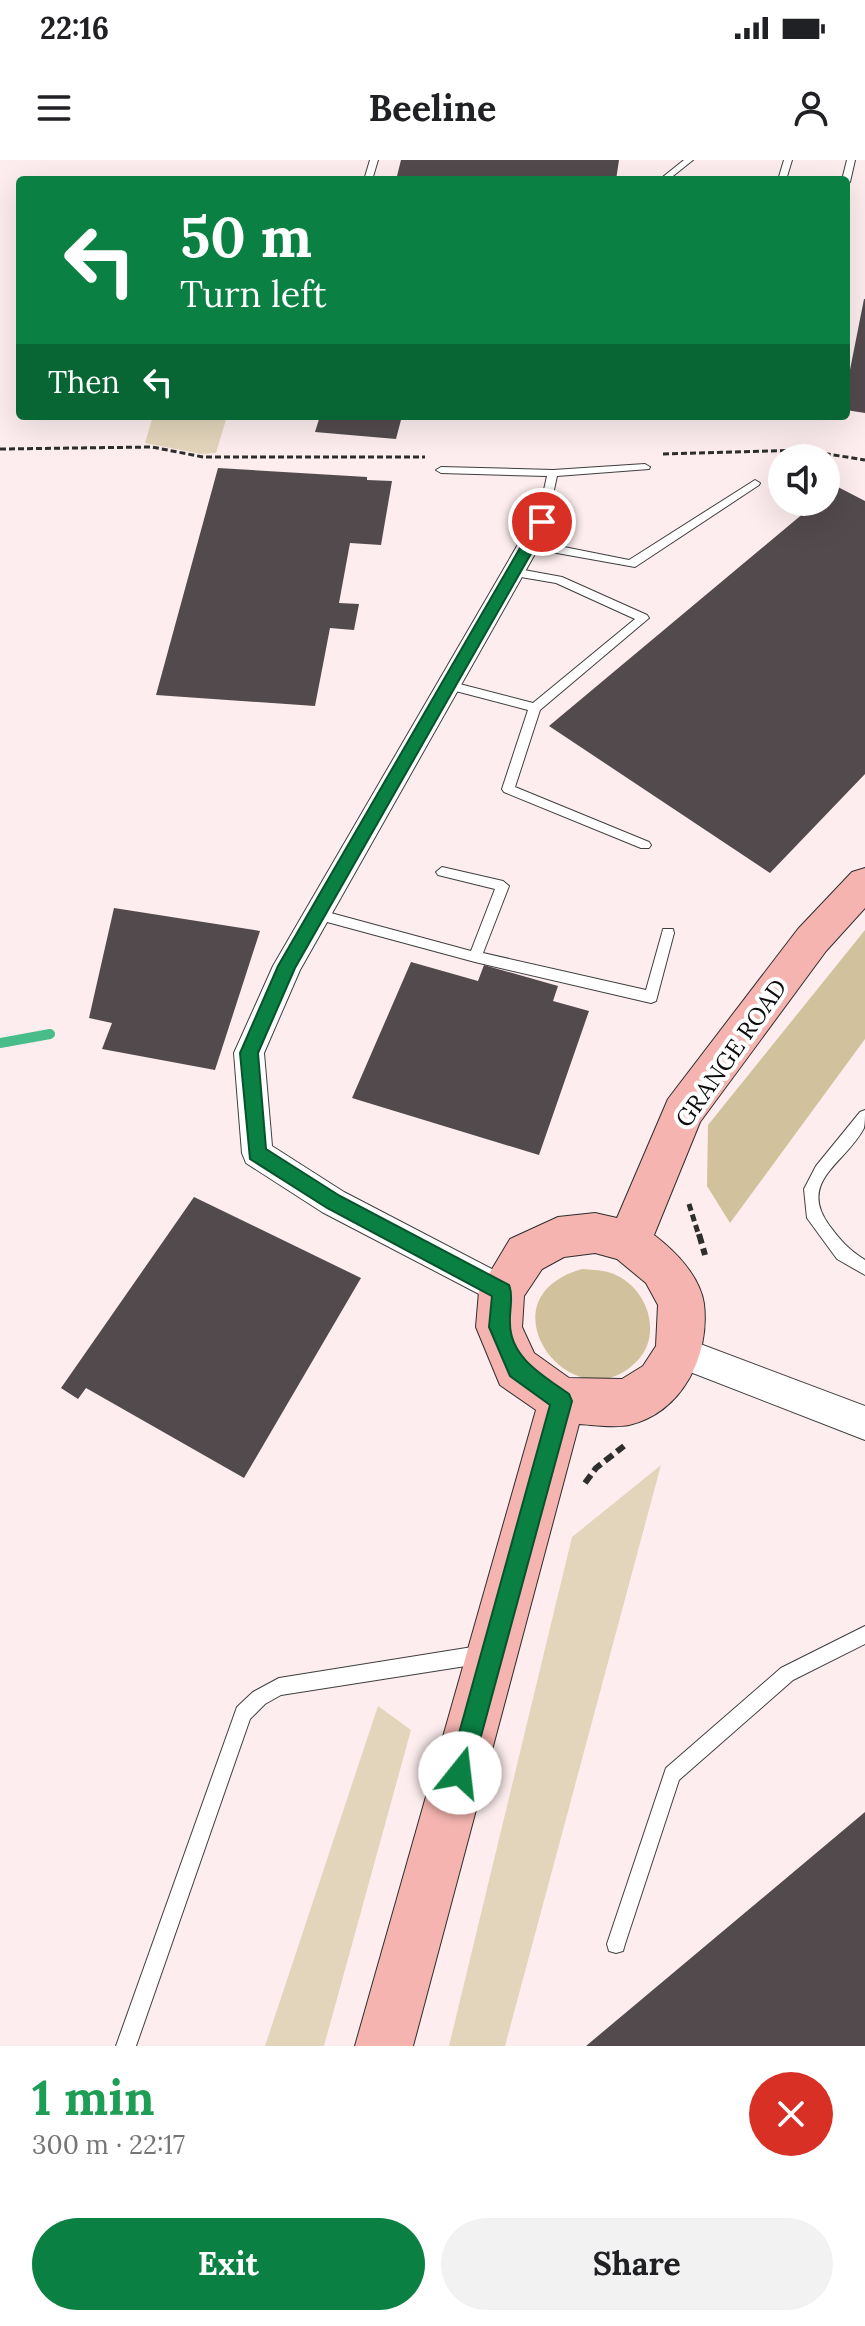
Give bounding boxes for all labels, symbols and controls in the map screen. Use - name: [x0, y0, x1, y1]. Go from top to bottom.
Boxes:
- text: 22:16: [40, 9, 109, 47]
- text: Beeline: [369, 85, 496, 131]
- icon: menu: [32, 86, 76, 130]
- icon: person: [789, 86, 833, 130]
- text: 50 m: [180, 201, 312, 272]
- icon: left: [48, 208, 152, 312]
- text: Turn left: [180, 271, 327, 317]
- icon: left: [136, 360, 180, 404]
- text: Then: [48, 363, 120, 401]
- map controls: [768, 444, 840, 516]
- button: sound: [768, 444, 840, 516]
- pin: [508, 488, 576, 556]
- icon: arrive: [520, 500, 564, 544]
- street label: GRANGE ROAD: [668, 973, 794, 1133]
- position arrow: [418, 1731, 502, 1815]
- text: 1 min: [32, 2067, 155, 2128]
- button: close: [749, 2072, 833, 2156]
- text: 300 m · 22:17: [32, 2128, 185, 2161]
- button: Exit: [32, 2218, 425, 2310]
- button: Share: [441, 2218, 833, 2310]

